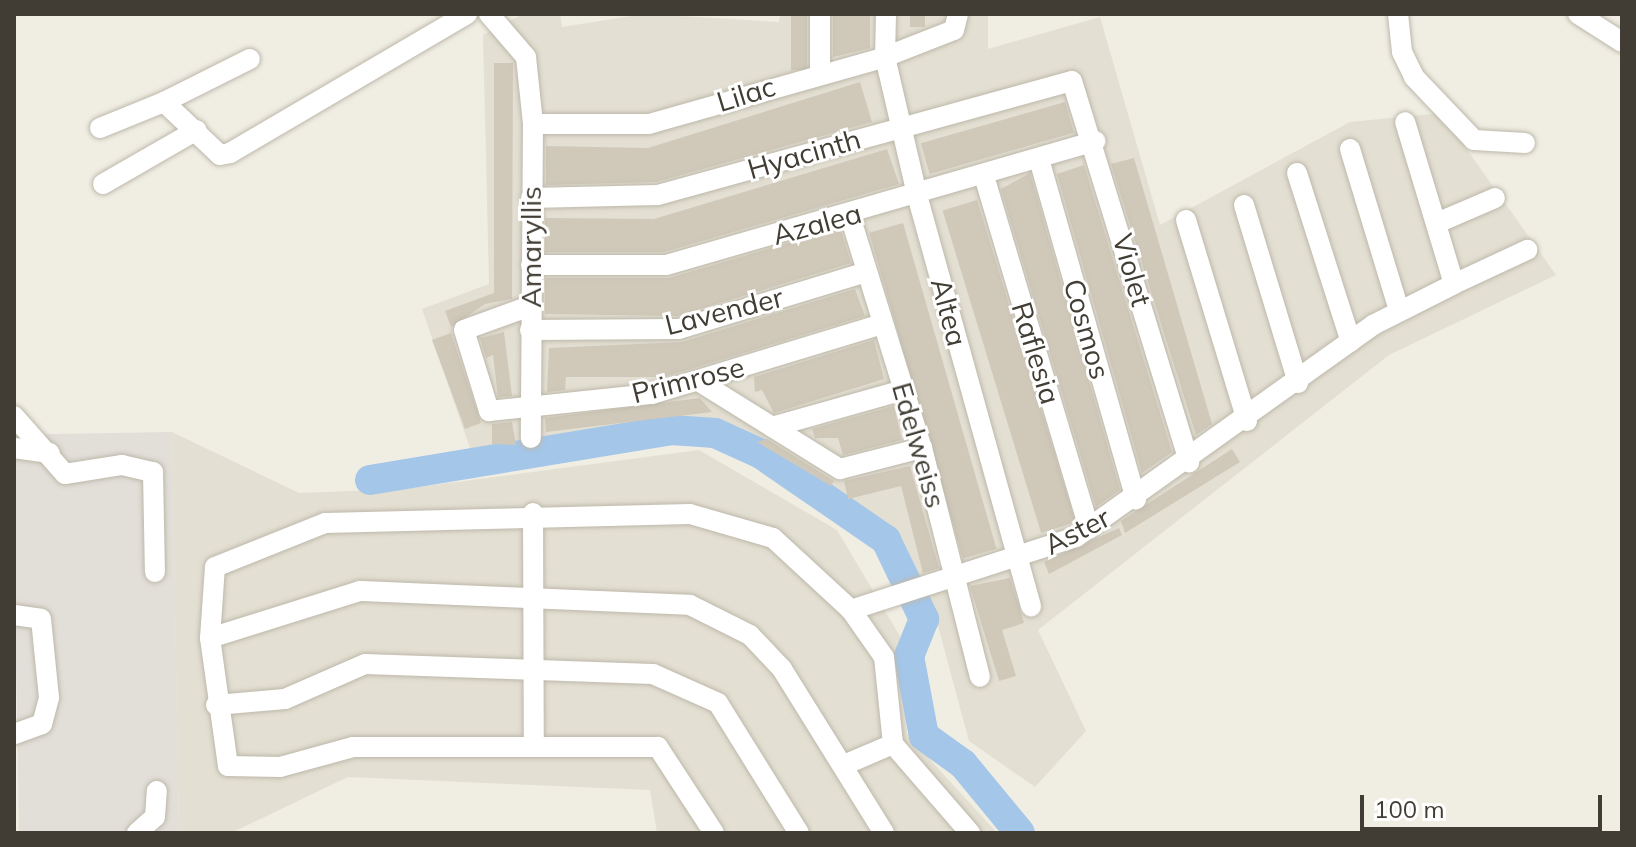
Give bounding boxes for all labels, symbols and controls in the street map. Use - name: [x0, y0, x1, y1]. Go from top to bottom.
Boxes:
- street label: Lilac: [713, 69, 779, 119]
- street label: Hyacinth: [744, 122, 864, 186]
- street label: Amaryllis: [514, 186, 548, 308]
- street label: Azalea: [769, 196, 865, 252]
- street label: Violet: [1106, 230, 1158, 310]
- street label: Altea: [924, 274, 974, 350]
- street label: Cosmos: [1057, 275, 1117, 383]
- street label: Lavender: [662, 280, 786, 342]
- street label: Raflesia: [1005, 298, 1067, 408]
- street label: Primrose: [628, 350, 748, 410]
- street label: Edelweiss: [885, 378, 953, 512]
- street label: Aster: [1039, 500, 1115, 562]
- scale bar: [1364, 779, 1606, 829]
- text: 100 m: [1374, 794, 1445, 824]

